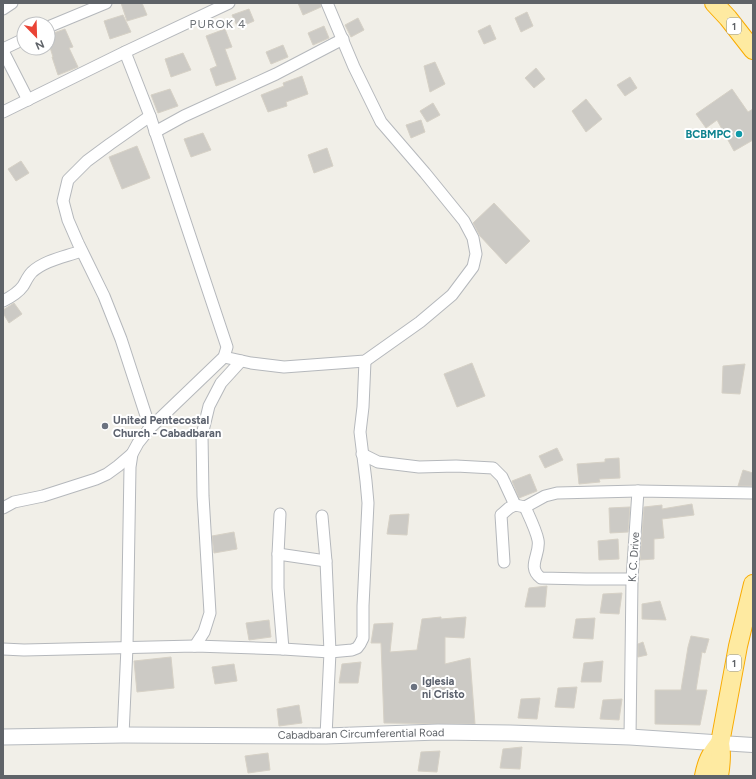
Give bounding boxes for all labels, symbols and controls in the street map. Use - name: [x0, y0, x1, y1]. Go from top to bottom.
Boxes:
- north arrow: [16, 16, 56, 56]
- district label: PUROK 4: [190, 17, 247, 31]
- road number: 1: [727, 18, 741, 34]
- text: N: [33, 37, 46, 52]
- place label: BCBMPC: [686, 128, 731, 141]
- marker: BCBMPC: [734, 129, 744, 139]
- place label: United Pentecostal Church - Cabadbaran: [113, 414, 221, 440]
- marker: United Pentecostal Church - Cabadbaran: [100, 421, 110, 431]
- street label: K. C. Drive: [626, 532, 642, 582]
- road number: 1: [727, 655, 741, 671]
- place label: Iglesia ni Cristo: [422, 675, 465, 701]
- marker: Iglesia ni Cristo: [409, 682, 419, 692]
- street label: Cabadbaran Circumferential Road: [278, 726, 444, 742]

